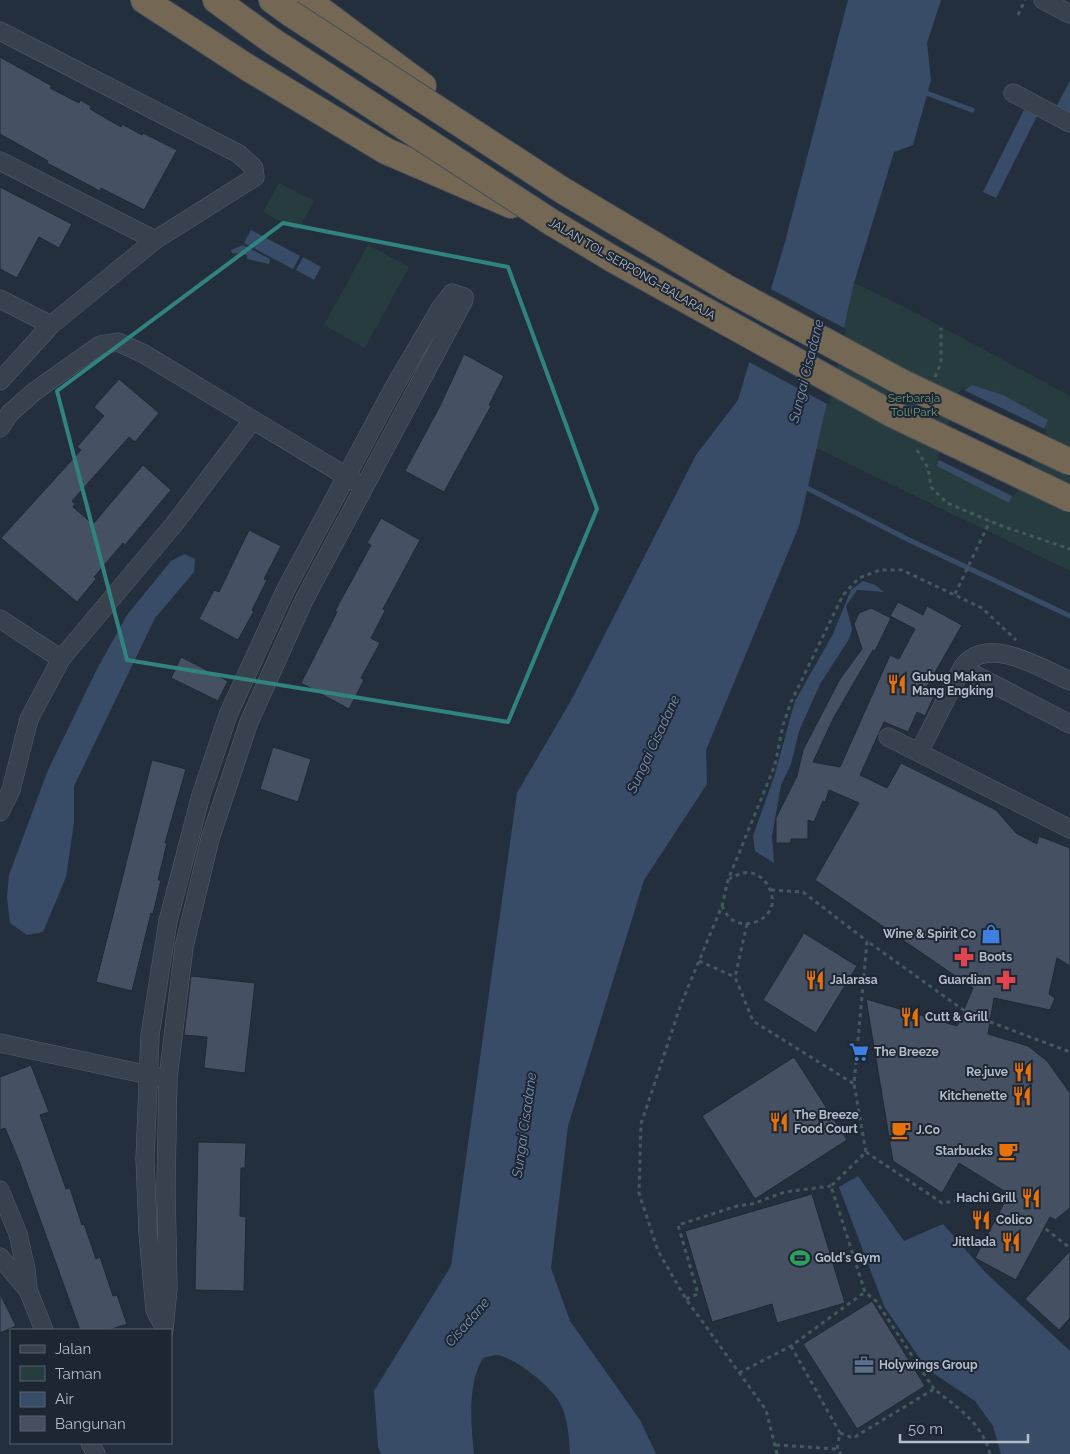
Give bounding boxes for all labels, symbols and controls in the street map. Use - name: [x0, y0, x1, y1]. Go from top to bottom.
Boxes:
- street label: JALAN TOL SERPONG–BALARAJA: [546, 215, 718, 323]
- water label: Sungai Cisadane: [785, 317, 827, 425]
- park label: Serbaraja Toll Park: [888, 391, 940, 419]
- place label: Gubug Makan Mang Engking: [912, 670, 994, 698]
- restaurant icon: Gubug Makan Mang Engking: [886, 673, 908, 695]
- water label: Sungai Cisadane: [623, 692, 683, 796]
- shop icon: Wine & Spirit Co: [980, 923, 1002, 945]
- place label: Wine & Spirit Co: [883, 927, 976, 941]
- pharmacy icon: Boots: [953, 946, 975, 968]
- place label: Boots: [979, 950, 1012, 964]
- restaurant icon: Jalarasa: [804, 969, 826, 991]
- pharmacy icon: Guardian: [995, 969, 1017, 991]
- place label: Jalarasa: [830, 973, 878, 987]
- place label: Guardian: [938, 973, 991, 987]
- restaurant icon: Cutt & Grill: [899, 1006, 921, 1028]
- place label: Cutt & Grill: [925, 1010, 988, 1024]
- supermarket icon: The Breeze: [848, 1041, 870, 1063]
- place label: The Breeze: [874, 1045, 939, 1059]
- restaurant icon: Re.juve: [1012, 1061, 1034, 1083]
- place label: Re.juve: [966, 1065, 1008, 1079]
- water label: Sungai Cisadane: [509, 1071, 539, 1180]
- restaurant icon: Kitchenette: [1011, 1085, 1033, 1107]
- place label: Kitchenette: [940, 1089, 1007, 1103]
- place label: The Breeze Food Court: [794, 1108, 859, 1136]
- restaurant icon: The Breeze Food Court: [768, 1111, 790, 1133]
- cafe icon: J.Co: [890, 1119, 912, 1141]
- place label: J.Co: [916, 1123, 940, 1137]
- cafe icon: Starbucks: [997, 1140, 1019, 1162]
- place label: Starbucks: [935, 1144, 993, 1158]
- restaurant icon: Hachi Grill: [1020, 1187, 1042, 1209]
- place label: Hachi Grill: [956, 1191, 1016, 1205]
- restaurant icon: Colico: [970, 1209, 992, 1231]
- place label: Colico: [996, 1213, 1032, 1227]
- restaurant icon: Jittlada: [1000, 1231, 1022, 1253]
- place label: Jittlada: [953, 1235, 996, 1249]
- sports icon: Gold's Gym: [789, 1247, 811, 1269]
- place label: Gold's Gym: [815, 1251, 880, 1265]
- water label: Cisadane: [442, 1294, 493, 1350]
- legend: [10, 1329, 172, 1444]
- text: Jalan: [55, 1340, 91, 1358]
- office icon: Holywings Group: [853, 1354, 875, 1376]
- place label: Holywings Group: [879, 1358, 978, 1372]
- text: Taman: [55, 1365, 101, 1383]
- text: Air: [55, 1390, 74, 1408]
- scale bar: [900, 1412, 1028, 1444]
- text: Bangunan: [55, 1415, 126, 1433]
- text: 50 m: [908, 1420, 943, 1438]

